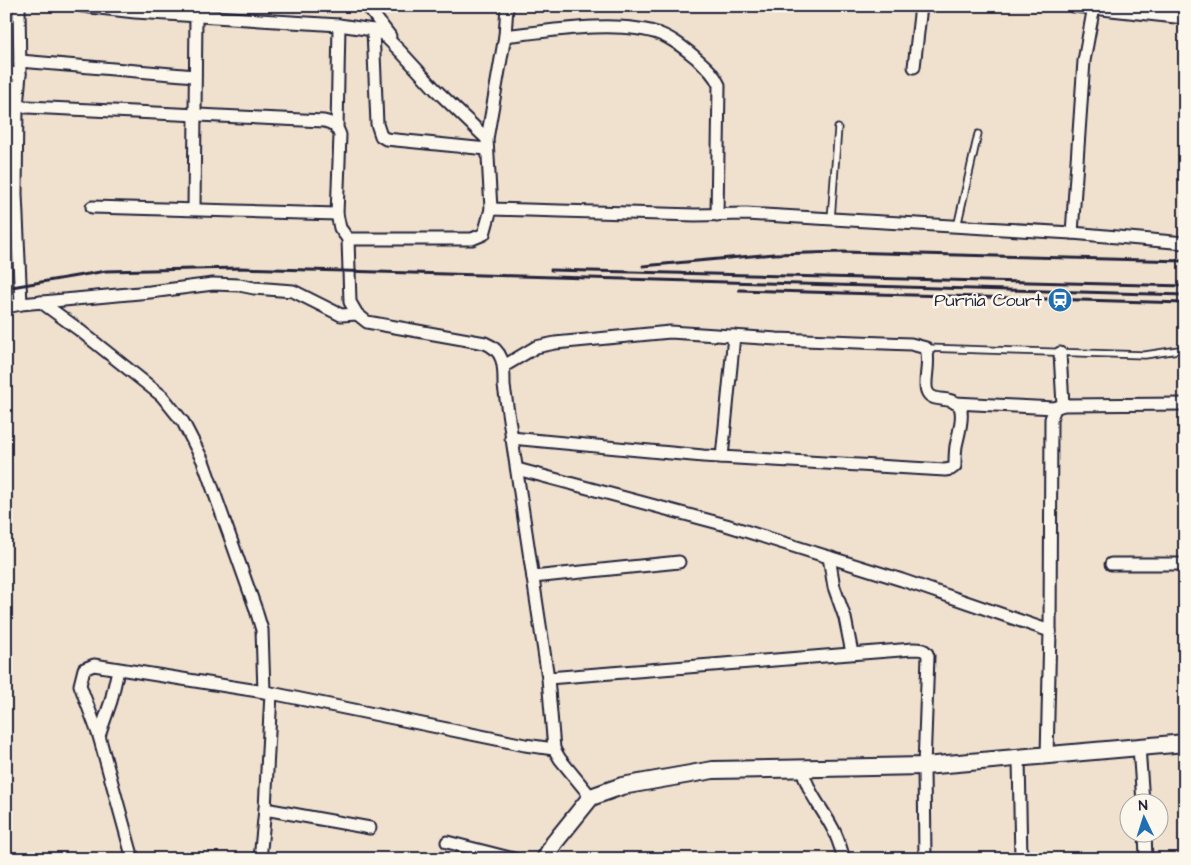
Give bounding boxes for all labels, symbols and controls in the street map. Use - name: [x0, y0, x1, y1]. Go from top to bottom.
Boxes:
- station icon: Purnia Court: [1047, 287, 1073, 313]
- place label: Purnia Court: [934, 288, 1043, 313]
- north arrow: [1118, 792, 1168, 842]
- text: N: [1138, 796, 1148, 816]

